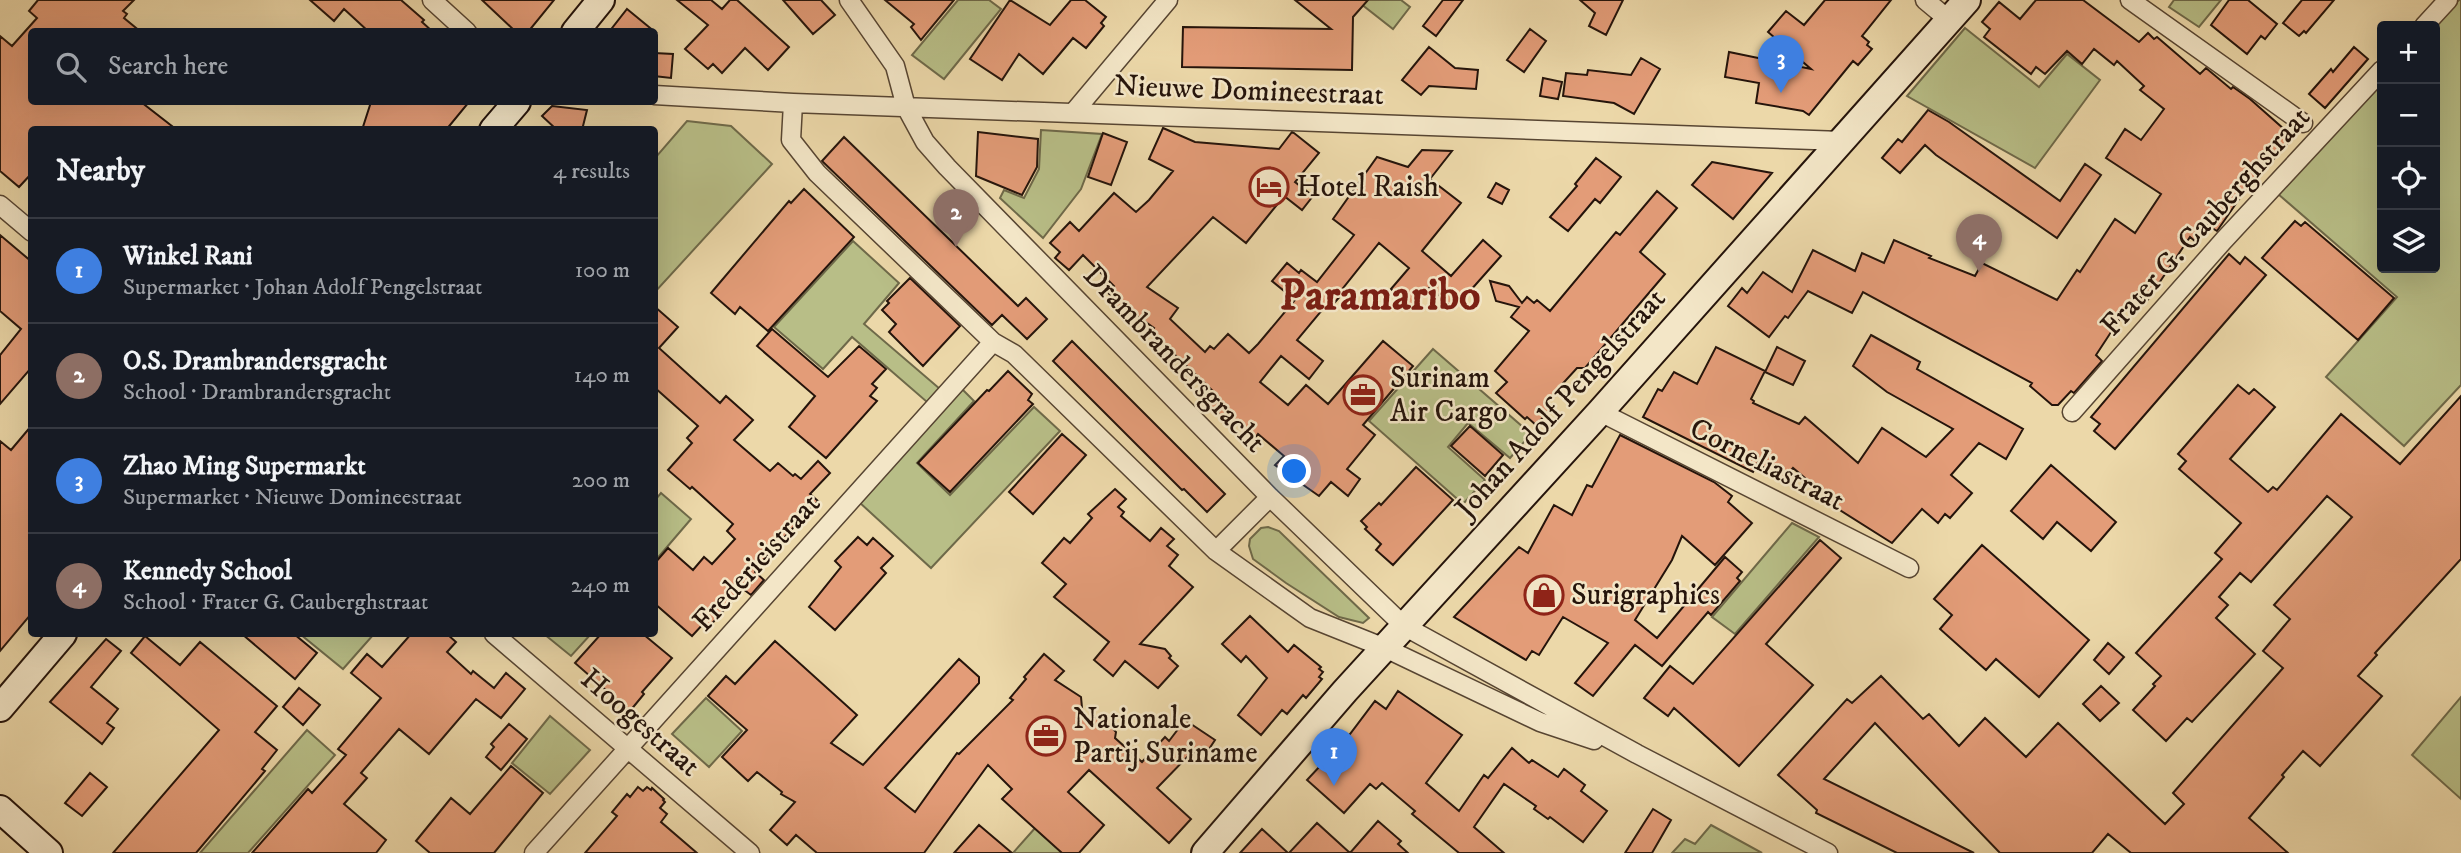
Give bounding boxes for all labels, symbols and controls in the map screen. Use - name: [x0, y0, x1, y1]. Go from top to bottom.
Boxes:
- map controls: [2377, 21, 2440, 273]
- button: +: [2377, 21, 2440, 84]
- search box: [28, 28, 658, 105]
- pin: 3: [1758, 35, 1804, 93]
- icon: search: [52, 48, 90, 86]
- text: Search here: [108, 50, 228, 83]
- street label: Nieuwe Domineestraat: [1113, 68, 1385, 114]
- button: −: [2377, 84, 2440, 147]
- street label: Frater G. Cauberghstraat: [2093, 100, 2319, 344]
- button: locate: [2377, 147, 2440, 210]
- text: Nearby: [56, 153, 145, 190]
- text: 4 results: [553, 157, 630, 186]
- hotel icon: Hotel Raish: [1248, 166, 1290, 208]
- place label: Hotel Raish: [1296, 169, 1439, 206]
- pin: 2: [933, 189, 979, 247]
- button: layers: [2377, 210, 2440, 273]
- pin: 4: [1956, 214, 2002, 272]
- text: Winkel Rani: [123, 240, 253, 273]
- text: 1: [75, 256, 83, 285]
- text: 100 m: [575, 256, 630, 285]
- street label: Drambrandersgracht: [1075, 257, 1273, 461]
- district label: Paramaribo: [1280, 269, 1480, 324]
- text: Supermarket · Johan Adolf Pengelstraat: [123, 273, 482, 302]
- street label: Johan Adolf Pengelstraat: [1446, 281, 1674, 529]
- text: O.S. Drambrandersgracht: [123, 345, 387, 378]
- place label: Surinam Air Cargo: [1390, 360, 1507, 431]
- text: 2: [73, 361, 85, 390]
- text: 140 m: [574, 361, 630, 390]
- office icon: Surinam Air Cargo: [1342, 374, 1384, 416]
- text: School · Drambrandersgracht: [123, 378, 391, 407]
- street label: Corneliastraat: [1683, 410, 1851, 520]
- text: Zhao Ming Supermarkt: [123, 450, 366, 483]
- your location: [1277, 454, 1311, 488]
- text: 3: [75, 466, 83, 495]
- text: 200 m: [572, 466, 630, 495]
- text: Supermarket · Nieuwe Domineestraat: [123, 483, 462, 512]
- street label: Fredericistraat: [685, 486, 829, 640]
- text: Kennedy School: [123, 555, 292, 588]
- text: 4: [72, 571, 86, 600]
- text: 240 m: [571, 571, 630, 600]
- shop icon: Surigraphics: [1523, 574, 1565, 616]
- place label: Surigraphics: [1571, 577, 1720, 614]
- text: School · Frater G. Cauberghstraat: [123, 588, 428, 617]
- street label: Hoogestraat: [572, 661, 708, 785]
- place label: Nationale Partij Suriname: [1073, 701, 1258, 772]
- office icon: Nationale Partij Suriname: [1025, 715, 1067, 757]
- pin: 1: [1311, 728, 1357, 786]

